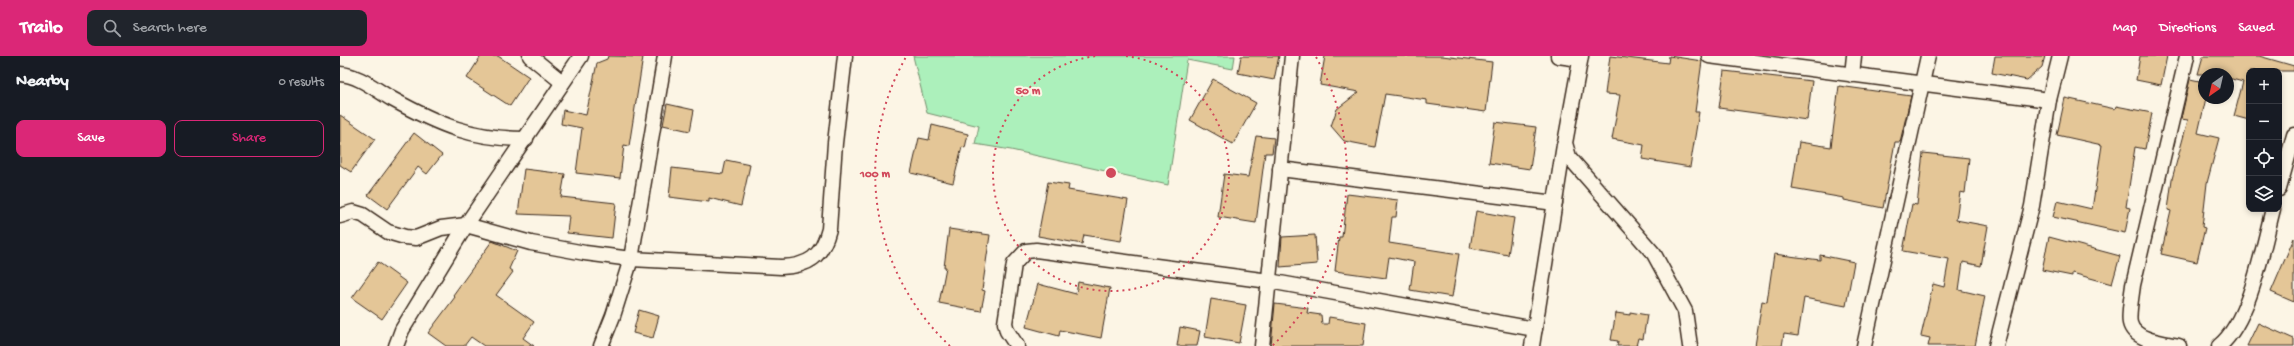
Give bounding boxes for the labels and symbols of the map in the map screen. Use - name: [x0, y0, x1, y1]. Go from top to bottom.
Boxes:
- north arrow: [2198, 68, 2234, 104]
- text: 50 m: [1016, 85, 1041, 99]
- centre of rings: [1104, 166, 1118, 180]
- text: 100 m: [859, 168, 890, 182]

